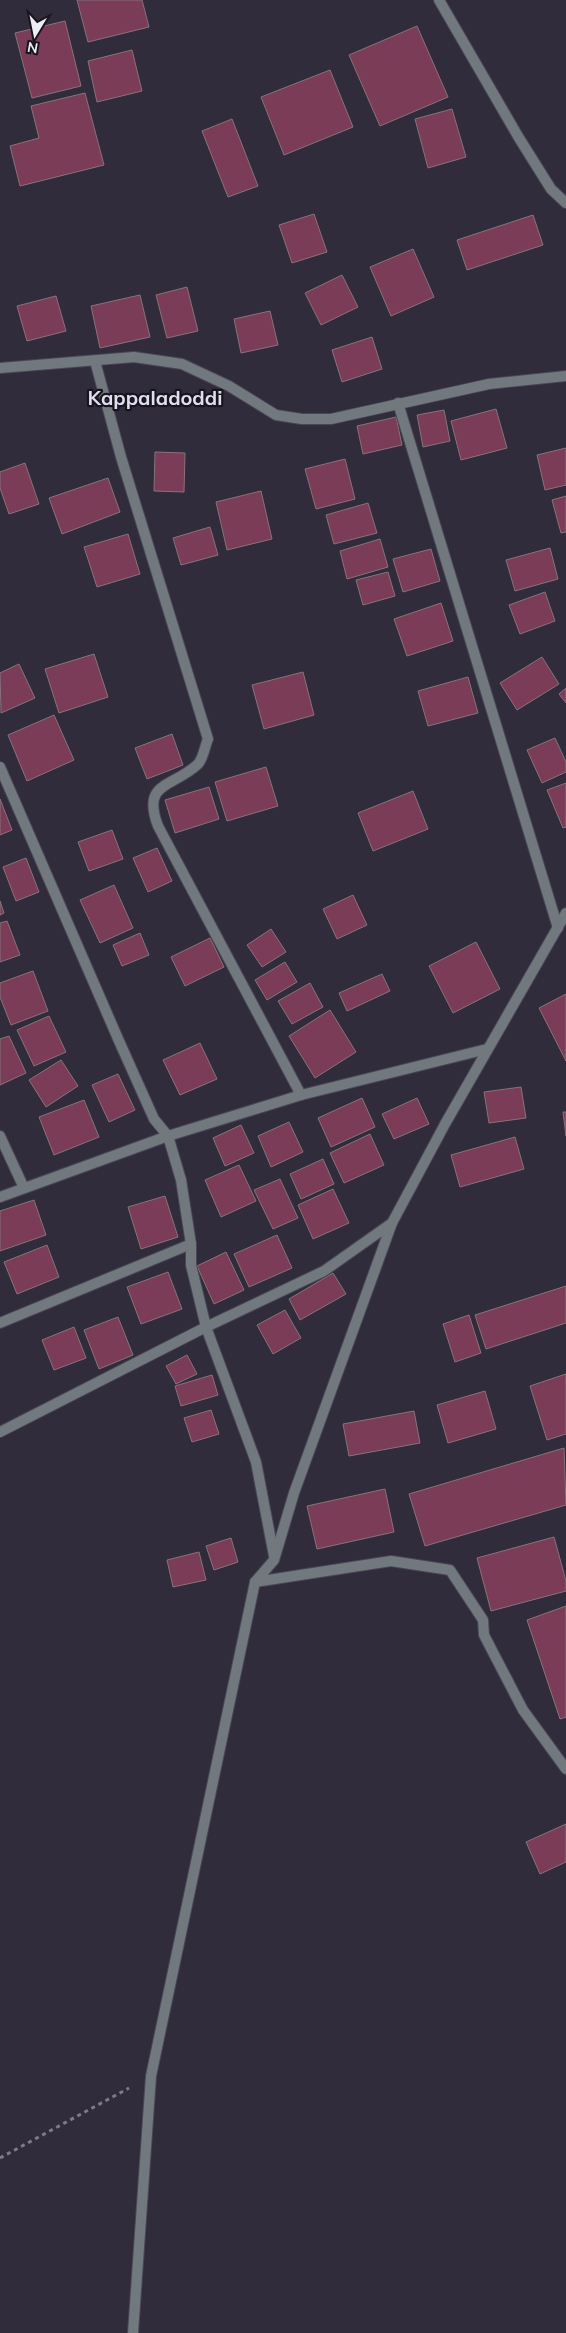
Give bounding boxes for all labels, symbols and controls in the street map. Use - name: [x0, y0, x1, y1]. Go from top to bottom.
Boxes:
- north arrow: [10, 10, 60, 60]
- text: N: [26, 38, 40, 58]
- district label: Kappaladoddi: [88, 385, 222, 410]

